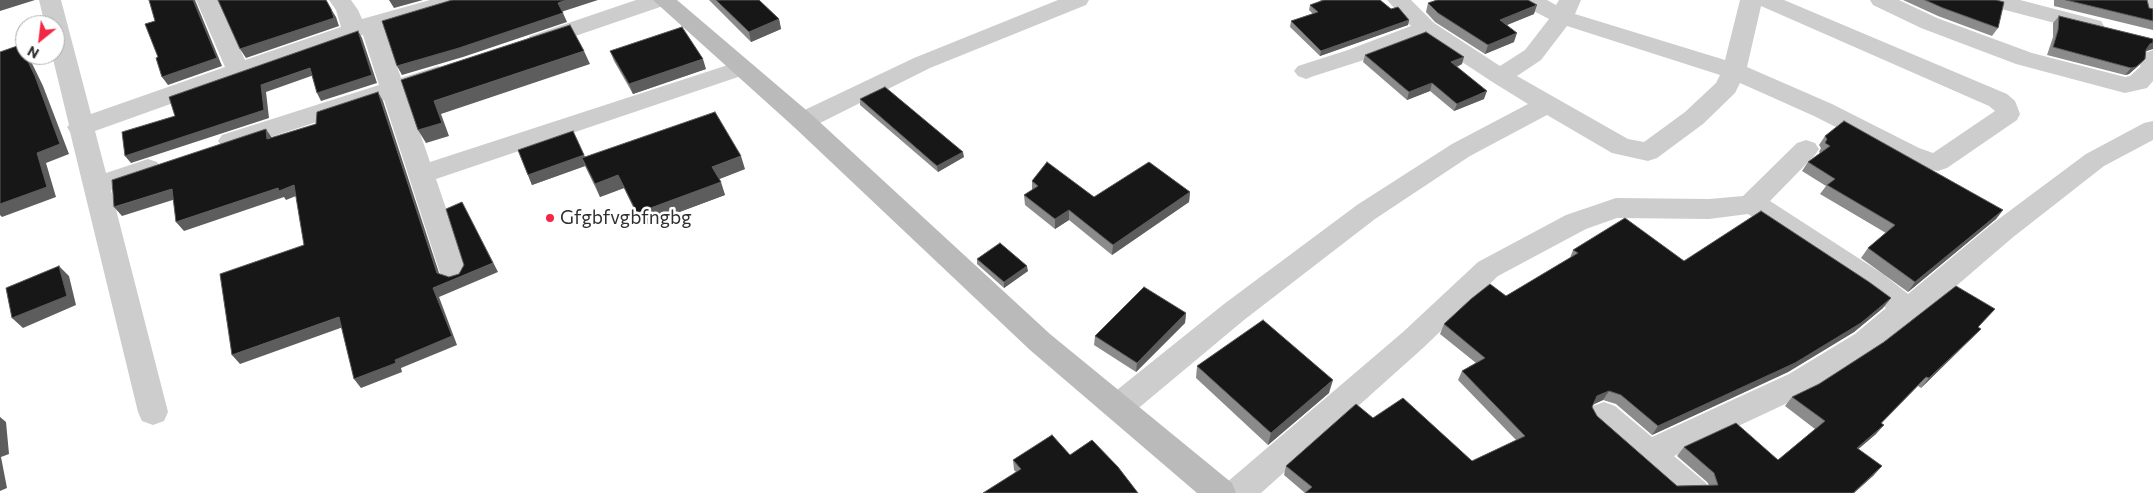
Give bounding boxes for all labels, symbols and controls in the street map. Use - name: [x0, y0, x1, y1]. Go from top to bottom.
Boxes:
- north arrow: [15, 15, 65, 65]
- text: N: [24, 43, 42, 63]
- place label: Gfgbfvgbfngbg: [560, 207, 691, 229]
- marker: Gfgbfvgbfngbg: [544, 212, 556, 224]

